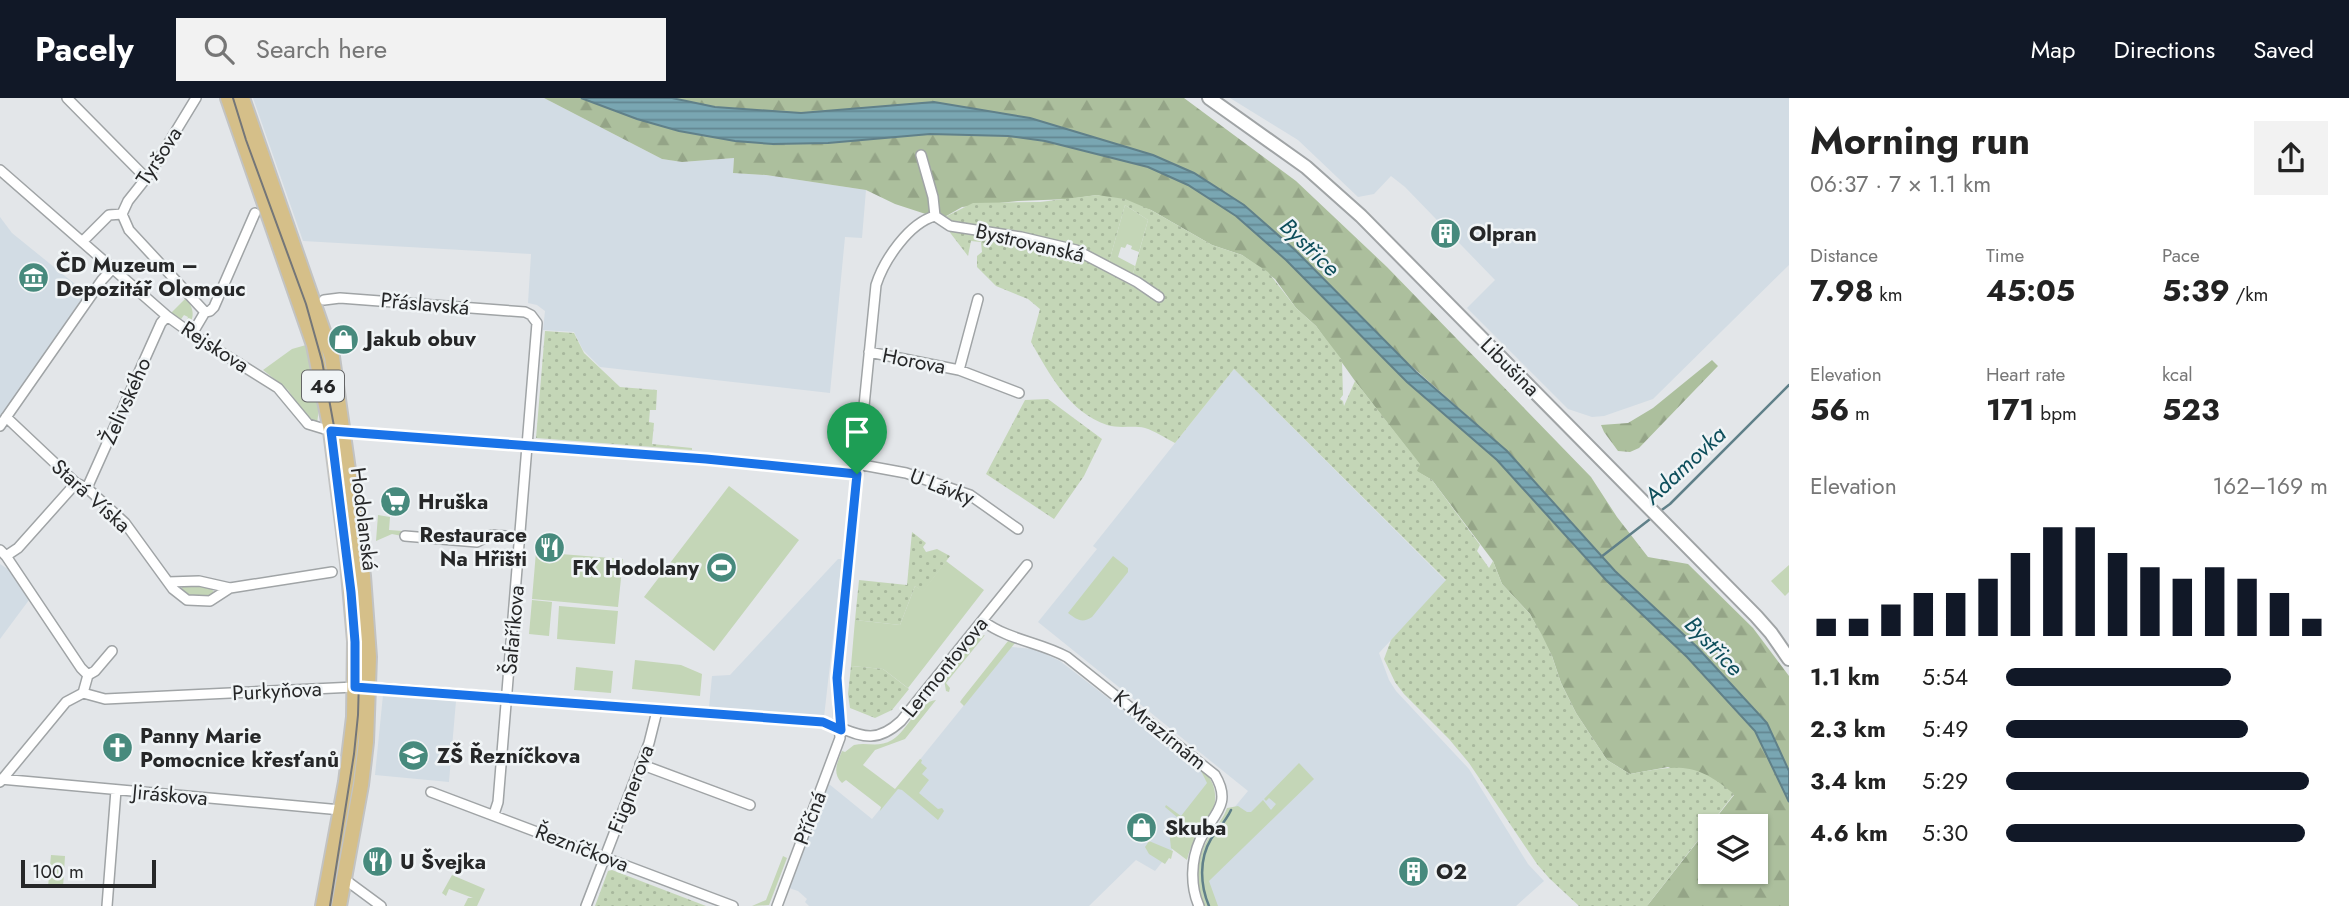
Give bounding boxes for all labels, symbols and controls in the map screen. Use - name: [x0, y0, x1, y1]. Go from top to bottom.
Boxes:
- search box: [176, 18, 666, 81]
- text: Pacely: [35, 26, 134, 73]
- icon: search: [200, 30, 238, 68]
- text: Search here: [256, 30, 387, 68]
- text: Map: [2031, 32, 2076, 67]
- text: Directions: [2114, 32, 2215, 67]
- text: Saved: [2253, 32, 2314, 67]
- text: Morning run: [1810, 113, 2030, 168]
- street label: Tyršova: [129, 121, 189, 191]
- button: share: [2254, 121, 2328, 195]
- text: 06:37 · 7 × 1.1 km: [1810, 167, 1991, 201]
- water label: Bystřice: [1272, 210, 1348, 285]
- street label: Bystrovanská: [973, 216, 1087, 270]
- building icon: Olpran: [1429, 217, 1463, 251]
- place label: Olpran: [1469, 219, 1537, 249]
- text: Distance: [1810, 242, 1878, 269]
- text: Time: [1986, 242, 2024, 269]
- text: Pace: [2162, 242, 2200, 269]
- place label: ČD Muzeum – Depozitář Olomouc: [56, 250, 246, 304]
- museum icon: ČD Muzeum – Depozitář Olomouc: [16, 260, 50, 294]
- text: 7.98: [1810, 269, 1874, 312]
- text: 45:05: [1986, 269, 2075, 312]
- text: 5:39: [2162, 269, 2230, 312]
- text: km: [1874, 281, 1903, 308]
- text: /km: [2230, 281, 2268, 308]
- street label: Přáslavská: [379, 285, 471, 323]
- street label: Rejskova: [175, 314, 255, 380]
- shop icon: Jakub obuv: [326, 322, 360, 356]
- place label: Jakub obuv: [362, 324, 477, 354]
- street label: Libušina: [1474, 331, 1546, 403]
- street label: Horova: [880, 340, 948, 382]
- street label: Želivského: [93, 353, 159, 449]
- text: Elevation: [1810, 361, 1882, 388]
- text: Heart rate: [1986, 361, 2065, 388]
- text: kcal: [2162, 361, 2193, 388]
- road number: 46: [302, 370, 344, 402]
- text: 56: [1810, 388, 1849, 431]
- text: 171: [1986, 388, 2035, 431]
- text: 523: [2162, 388, 2220, 431]
- text: m: [1849, 400, 1870, 427]
- text: bpm: [2035, 400, 2077, 427]
- pin: [827, 402, 887, 474]
- icon: arrive: [838, 413, 876, 451]
- water label: Adamovka: [1635, 418, 1734, 513]
- street label: Stará Víska: [45, 452, 137, 540]
- street label: U Lávky: [905, 461, 979, 513]
- street label: Hodolanská: [343, 466, 385, 572]
- text: Elevation: [1810, 469, 1897, 503]
- text: 162–169 m: [2213, 469, 2328, 503]
- supermarket icon: Hruška: [378, 485, 412, 519]
- place label: Hruška: [418, 487, 488, 517]
- place label: Restaurace Na Hřišti: [419, 520, 527, 574]
- restaurant icon: Restaurace Na Hřišti: [533, 530, 567, 564]
- sports icon: FK Hodolany: [705, 551, 739, 585]
- place label: FK Hodolany: [572, 553, 700, 583]
- street label: Šafaříkova: [494, 584, 532, 676]
- water label: Bystřice: [1677, 608, 1752, 684]
- street label: Lermontovova: [895, 610, 995, 724]
- text: 1.1 km: [1810, 660, 1880, 694]
- text: 5:54: [1922, 660, 1968, 694]
- street label: Purkyňova: [231, 674, 323, 708]
- street label: K Mrazírnám: [1107, 683, 1213, 777]
- text: 2.3 km: [1810, 712, 1886, 746]
- text: 5:49: [1922, 712, 1969, 746]
- place label: Panny Marie Pomocnice křesťanů: [140, 721, 339, 775]
- church icon: Panny Marie Pomocnice křesťanů: [100, 731, 134, 765]
- school or university icon: ZŠ Řezníčkova: [397, 739, 431, 773]
- street label: Fügnerova: [600, 740, 662, 838]
- place label: ZŠ Řezníčkova: [437, 741, 580, 771]
- text: 3.4 km: [1810, 764, 1886, 798]
- text: 5:29: [1922, 764, 1968, 798]
- street label: Jiráskova: [128, 776, 209, 813]
- street label: Příčná: [786, 787, 834, 849]
- shop icon: Skuba: [1125, 811, 1159, 845]
- place label: Skuba: [1165, 813, 1226, 843]
- map controls: [1698, 814, 1768, 884]
- button: layers: [1698, 814, 1768, 884]
- street label: Řezníčkova: [531, 816, 633, 880]
- text: 4.6 km: [1810, 816, 1888, 850]
- text: 5:30: [1922, 816, 1968, 850]
- restaurant icon: U Švejka: [360, 845, 394, 879]
- place label: U Švejka: [400, 847, 486, 877]
- building icon: O2: [1396, 855, 1430, 889]
- scale bar: [21, 857, 156, 889]
- place label: O2: [1436, 857, 1467, 887]
- text: 100 m: [32, 858, 84, 885]

